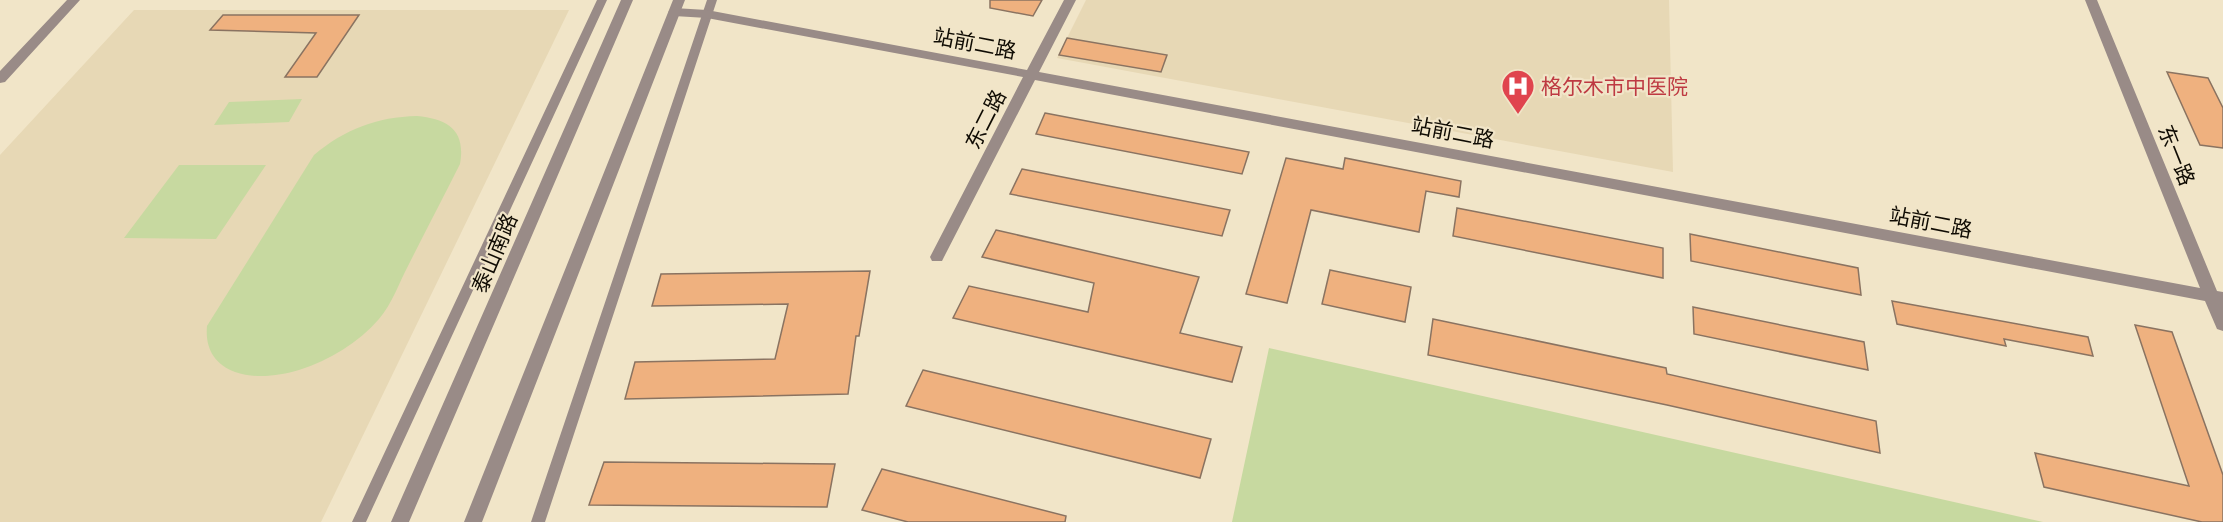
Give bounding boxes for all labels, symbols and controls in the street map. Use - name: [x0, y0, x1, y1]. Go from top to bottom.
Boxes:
- street label: 站前二路: [931, 21, 1019, 65]
- hospital icon: 格尔木市中医院: [1500, 68, 1536, 115]
- place label: 格尔木市中医院: [1541, 72, 1688, 100]
- street label: 东二路: [958, 85, 1012, 153]
- street label: 站前二路: [1409, 110, 1497, 154]
- street label: 东一路: [2152, 121, 2202, 189]
- street label: 站前二路: [1887, 200, 1975, 244]
- street label: 泰山南路: [465, 209, 523, 297]

